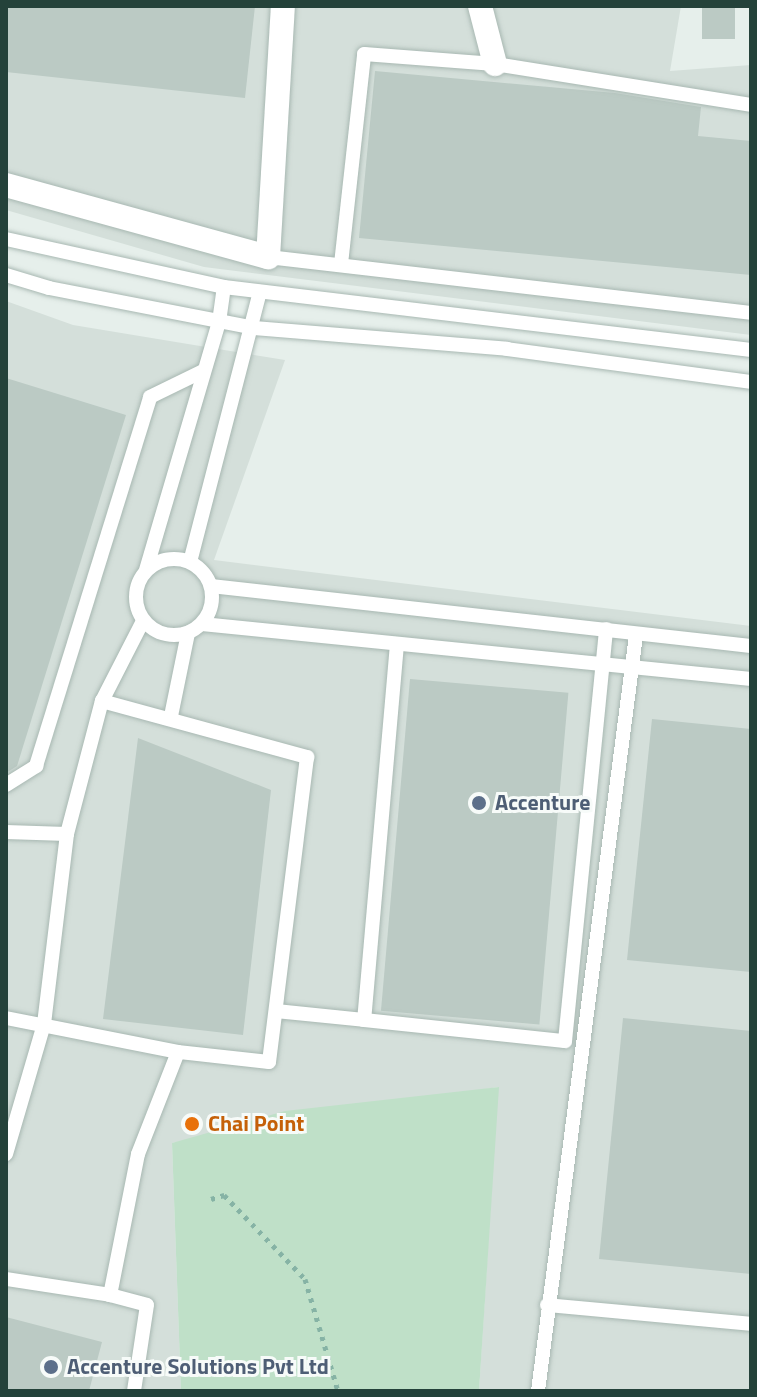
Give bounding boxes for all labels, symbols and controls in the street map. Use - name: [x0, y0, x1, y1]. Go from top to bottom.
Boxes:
- place label: Accenture: [495, 790, 591, 816]
- marker: Accenture: [470, 794, 488, 812]
- place label: Chai Point: [208, 1111, 304, 1137]
- marker: Chai Point: [183, 1115, 201, 1133]
- place label: Accenture Solutions Pvt Ltd: [67, 1354, 329, 1380]
- marker: Accenture Solutions Pvt Ltd: [42, 1358, 60, 1376]

